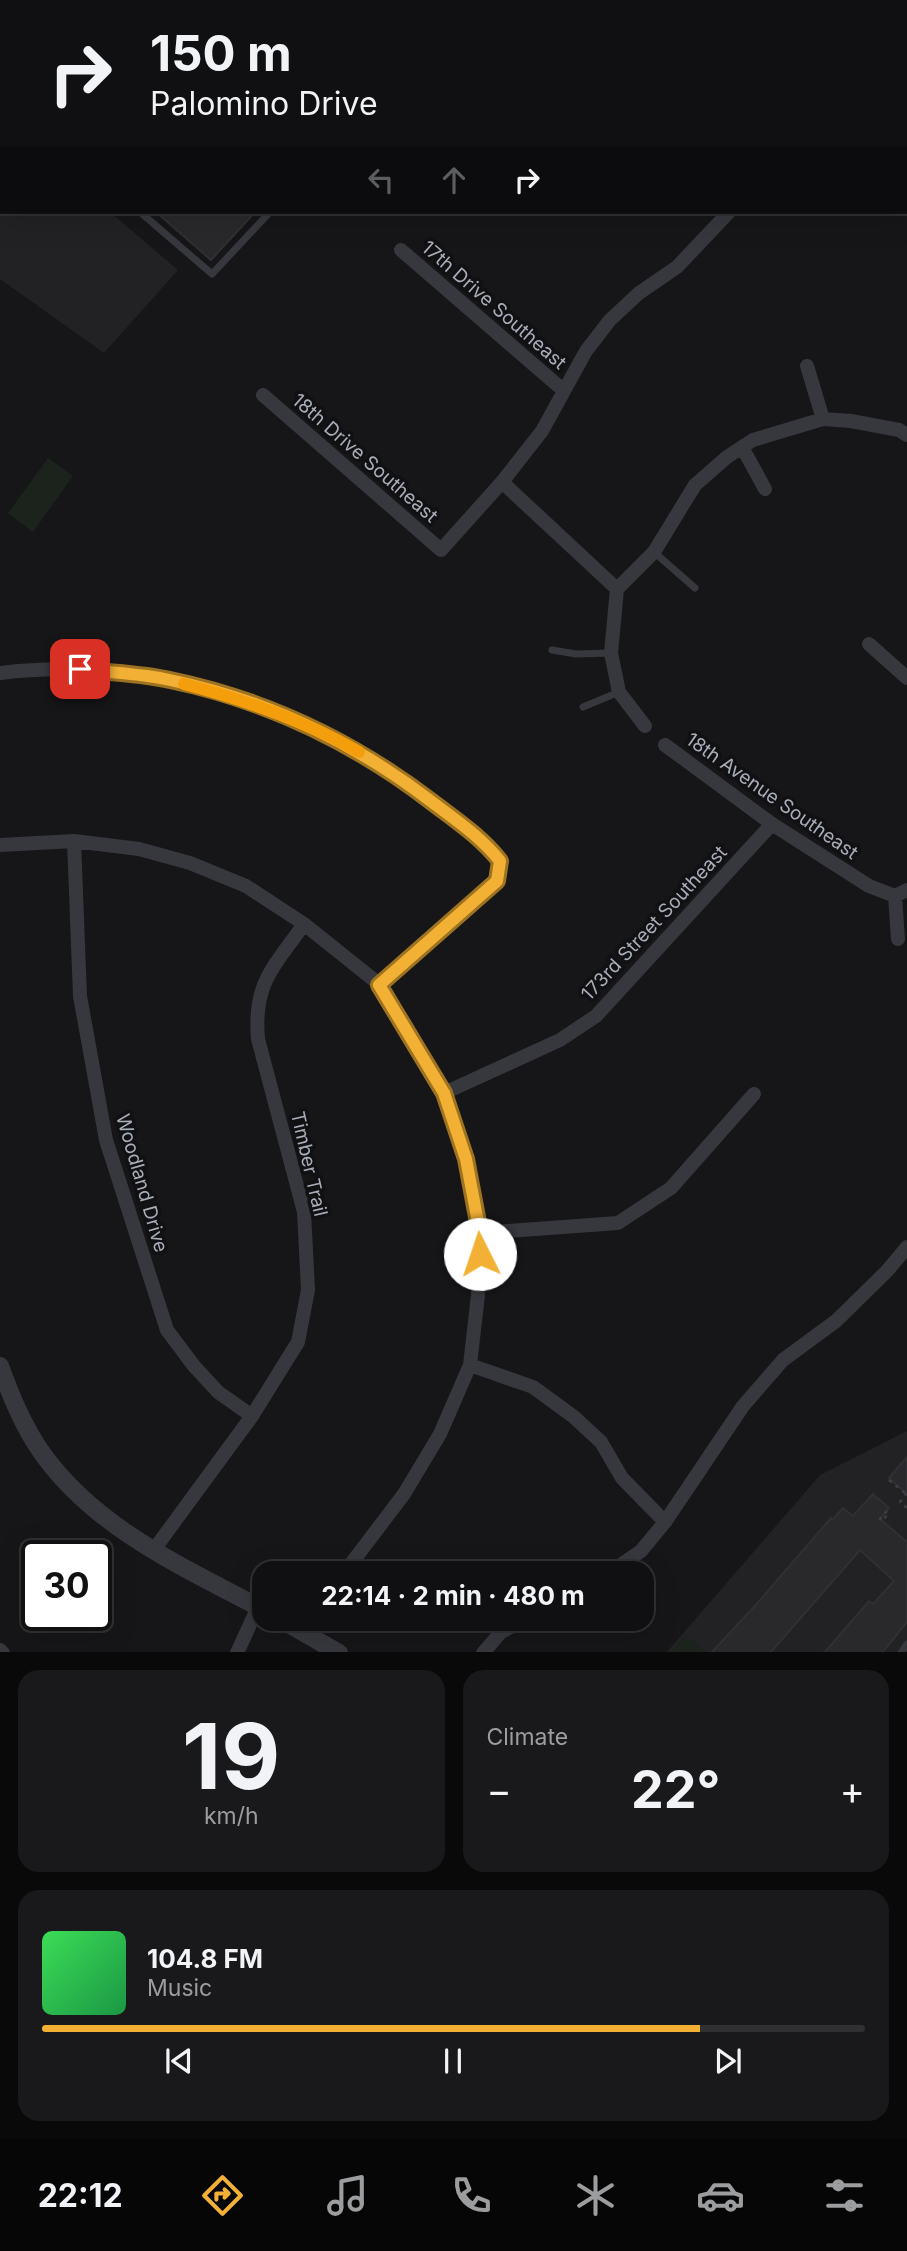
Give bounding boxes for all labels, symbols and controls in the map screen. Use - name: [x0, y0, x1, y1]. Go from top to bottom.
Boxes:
- text: 150 m: [150, 24, 292, 83]
- icon: right: [35, 28, 126, 119]
- text: Palomino Drive: [150, 84, 378, 123]
- icon: left: [362, 161, 400, 199]
- icon: ahead: [435, 161, 473, 199]
- icon: right: [508, 161, 546, 199]
- street label: 17th Drive Southeast: [417, 236, 571, 374]
- street label: 18th Drive Southeast: [288, 389, 442, 527]
- pin: [50, 639, 110, 699]
- icon: arrive: [61, 650, 99, 688]
- street label: 18th Avenue Southeast: [682, 728, 862, 864]
- street label: 173rd Street Southeast: [576, 841, 732, 1005]
- street label: Timber Trail: [286, 1109, 332, 1219]
- street label: Woodland Drive: [111, 1111, 173, 1255]
- position arrow: [443, 1217, 517, 1291]
- speed limit sign: 30: [21, 1540, 112, 1631]
- text: 22:14 · 2 min · 480 m: [321, 1580, 585, 1611]
- text: 19: [182, 1701, 280, 1811]
- text: Climate: [487, 1723, 568, 1751]
- text: 22°: [631, 1758, 720, 1821]
- text: −: [487, 1767, 512, 1813]
- text: +: [840, 1767, 865, 1813]
- text: km/h: [204, 1802, 259, 1830]
- text: 104.8 FM: [147, 1943, 263, 1974]
- text: Music: [147, 1974, 212, 2002]
- icon: previous: [160, 2042, 198, 2080]
- icon: pause: [434, 2042, 472, 2080]
- icon: next: [709, 2042, 747, 2080]
- icon: directions: [198, 2171, 247, 2220]
- icon: music: [323, 2171, 372, 2220]
- icon: phone: [447, 2171, 496, 2220]
- icon: climate: [571, 2171, 620, 2220]
- icon: car: [696, 2171, 745, 2220]
- icon: filters: [820, 2171, 869, 2220]
- text: 22:12: [38, 2176, 123, 2215]

